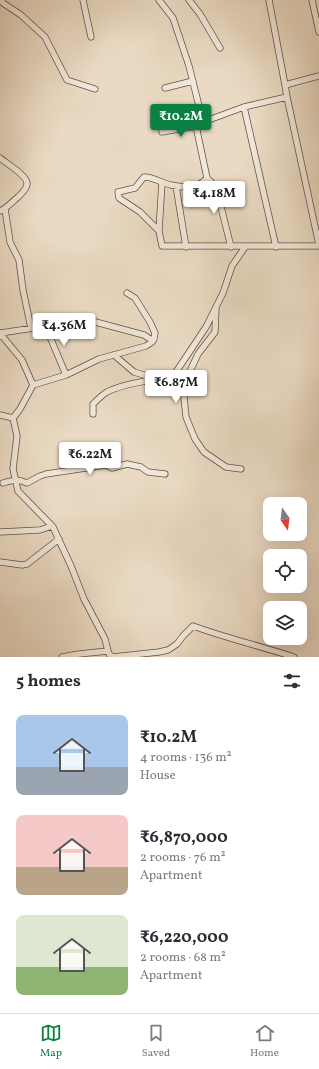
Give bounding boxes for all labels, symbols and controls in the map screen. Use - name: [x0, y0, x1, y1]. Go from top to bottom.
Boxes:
- pin: ₹10.2M: [148, 104, 214, 138]
- text: ₹10.2M: [159, 108, 203, 126]
- pin: ₹4.18M: [181, 181, 247, 215]
- text: ₹4.18M: [192, 185, 236, 203]
- pin: ₹4.36M: [31, 313, 97, 347]
- text: ₹4.36M: [42, 317, 86, 335]
- pin: ₹6.87M: [143, 370, 209, 404]
- text: ₹6.87M: [154, 374, 198, 392]
- pin: ₹6.22M: [57, 442, 123, 476]
- text: ₹6.22M: [68, 446, 112, 464]
- north arrow: [263, 497, 307, 541]
- map controls: [263, 497, 307, 645]
- button: locate: [263, 549, 307, 593]
- button: layers: [263, 601, 307, 645]
- text: 5 homes: [16, 670, 81, 693]
- icon: filters: [281, 670, 303, 692]
- text: ₹10.2M: [140, 726, 197, 749]
- icon: home: [48, 731, 96, 779]
- text: 4 rooms · 136 m²: [140, 749, 232, 767]
- text: House: [140, 767, 176, 785]
- text: ₹6,870,000: [140, 826, 228, 849]
- icon: home: [48, 831, 96, 879]
- text: 2 rooms · 76 m²: [140, 849, 225, 867]
- text: Apartment: [140, 867, 203, 885]
- text: ₹6,220,000: [140, 926, 228, 949]
- icon: home: [48, 931, 96, 979]
- text: 2 rooms · 68 m²: [140, 949, 226, 967]
- text: Apartment: [140, 967, 203, 985]
- tab: Map: [40, 1022, 62, 1061]
- tab: Saved: [142, 1022, 170, 1061]
- tab: Home: [250, 1022, 279, 1061]

